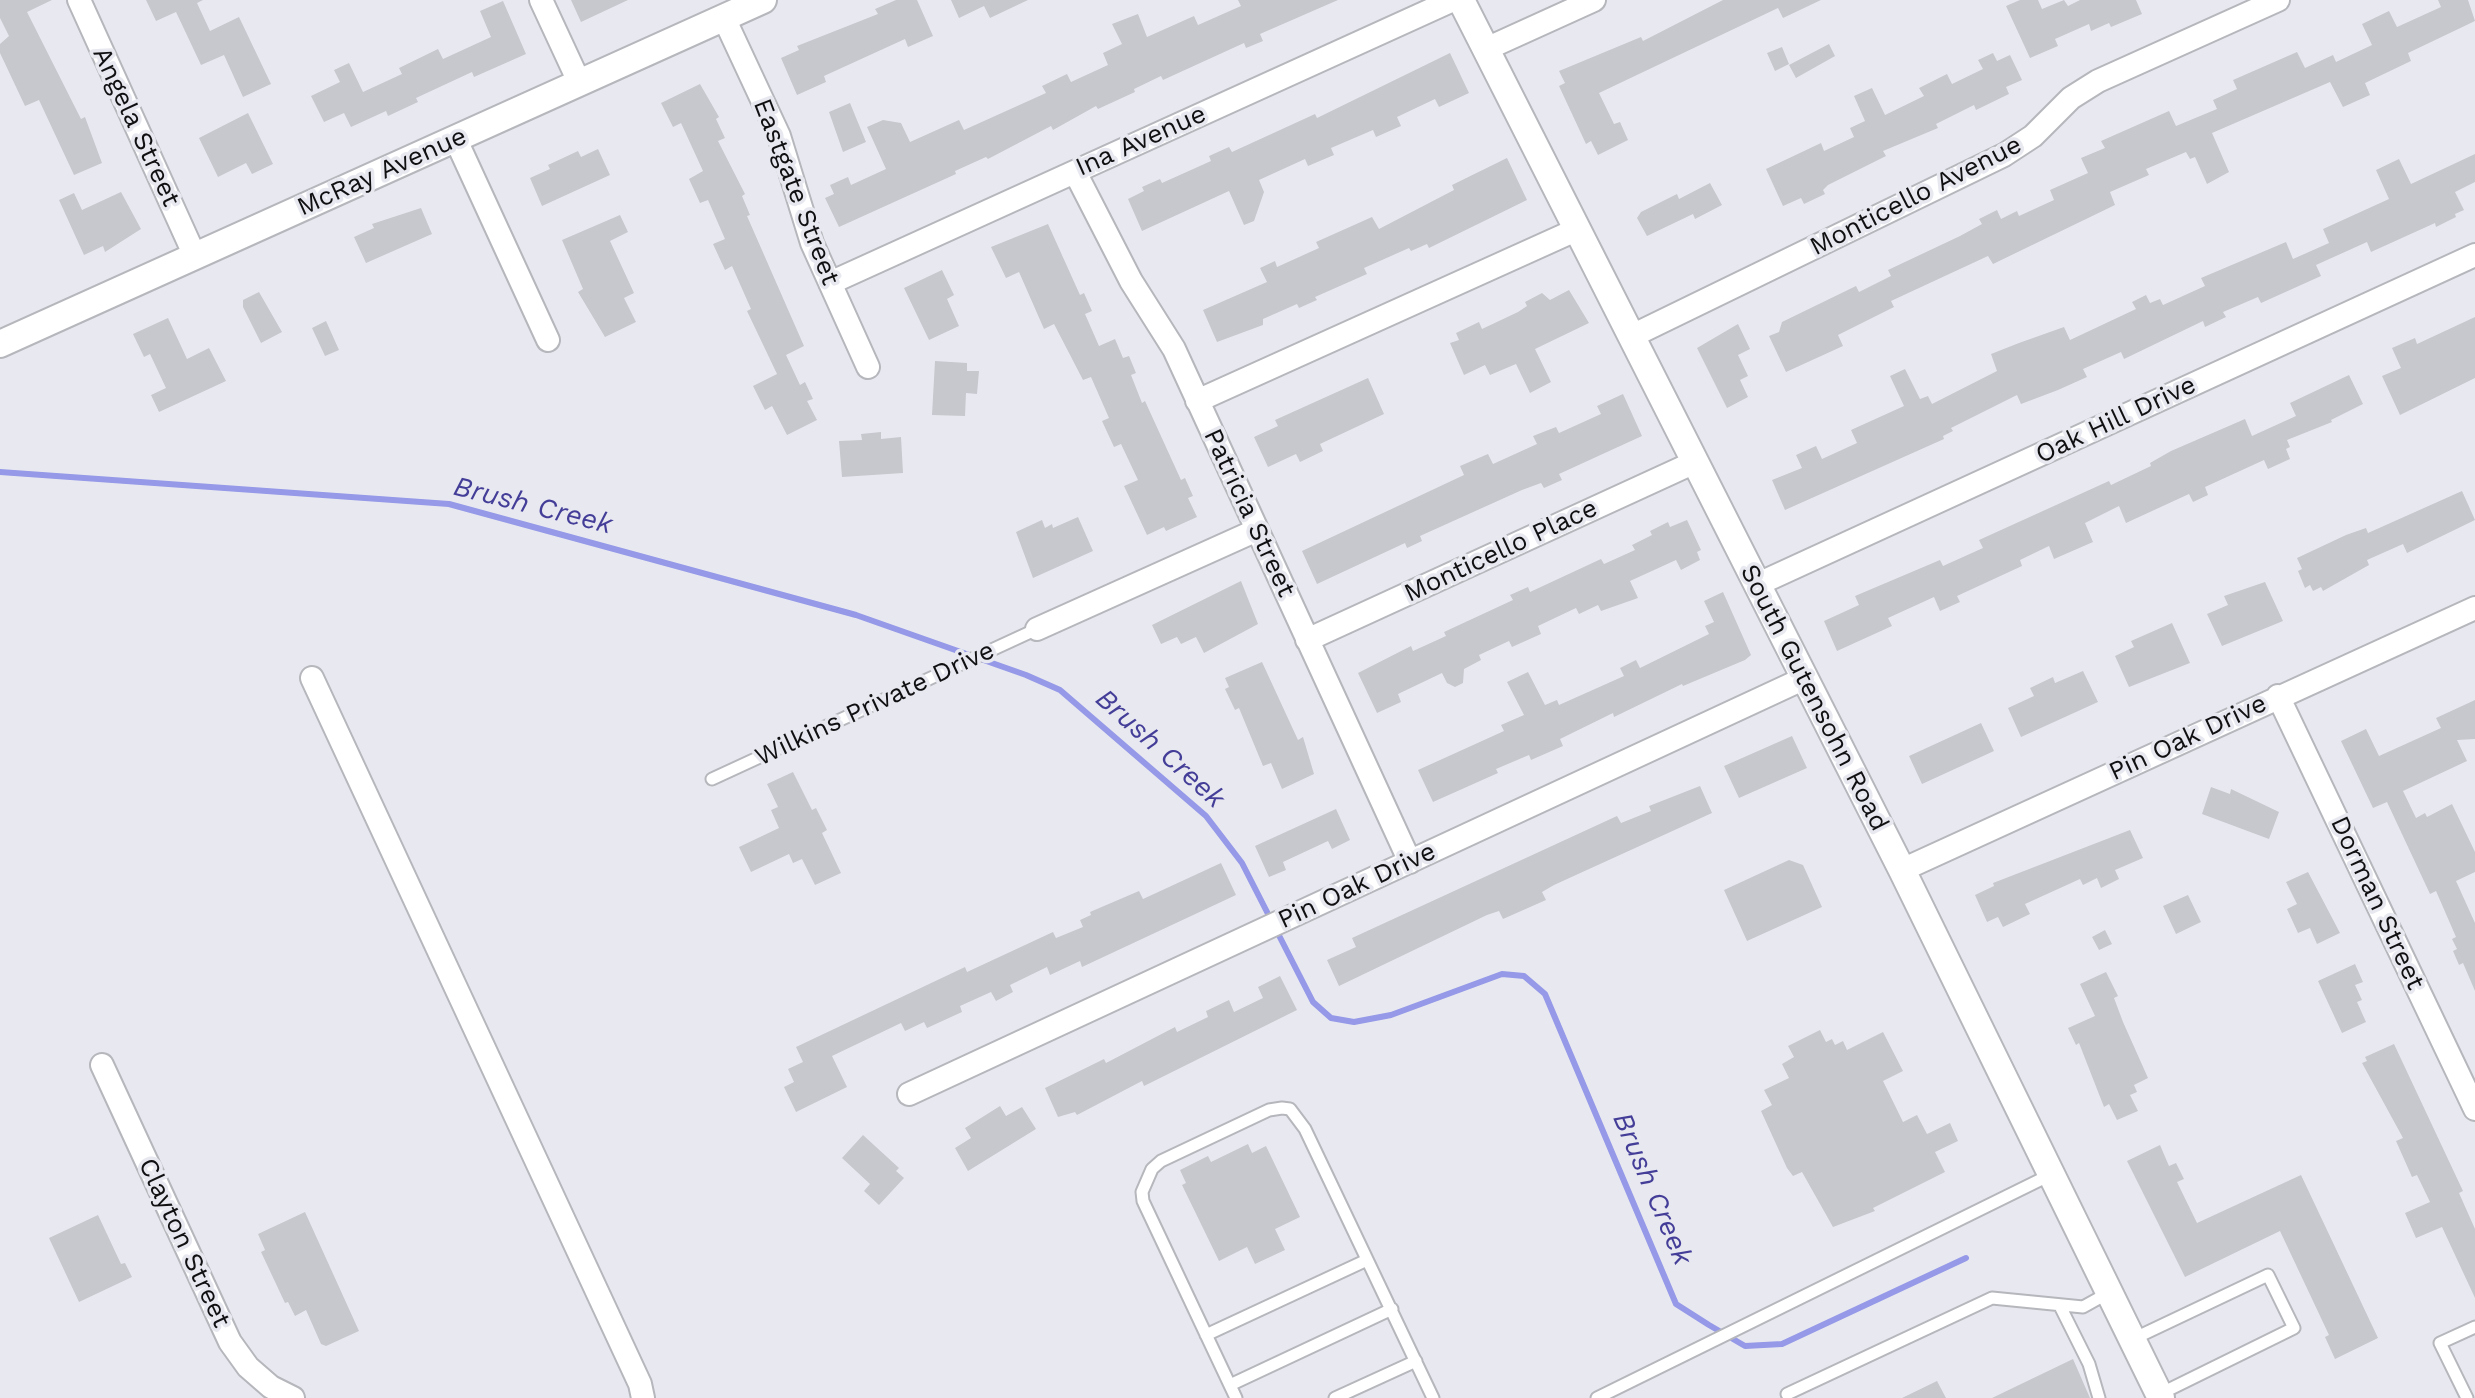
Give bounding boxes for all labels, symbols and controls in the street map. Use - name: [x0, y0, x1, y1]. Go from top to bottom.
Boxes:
- street label: Angela Street: [86, 43, 186, 211]
- street label: Eastgate Street: [746, 94, 846, 290]
- street label: Ina Avenue: [1071, 98, 1211, 184]
- street label: McRay Avenue: [292, 121, 472, 223]
- street label: Monticello Avenue: [1805, 129, 2027, 263]
- street label: Oak Hill Drive: [2031, 369, 2201, 471]
- street label: Patricia Street: [1196, 424, 1302, 602]
- water label: Brush Creek: [450, 470, 616, 542]
- street label: Monticello Place: [1400, 493, 1602, 609]
- street label: South Gutensohn Road: [1733, 560, 1895, 836]
- street label: Wilkins Private Drive: [750, 635, 1000, 773]
- water label: Brush Creek: [1088, 682, 1232, 816]
- street label: Pin Oak Drive: [2104, 688, 2272, 788]
- street label: Dorman Street: [2323, 811, 2431, 995]
- street label: Pin Oak Drive: [1273, 836, 1441, 936]
- water label: Brush Creek: [1605, 1108, 1699, 1270]
- street label: Clayton Street: [131, 1154, 237, 1332]

